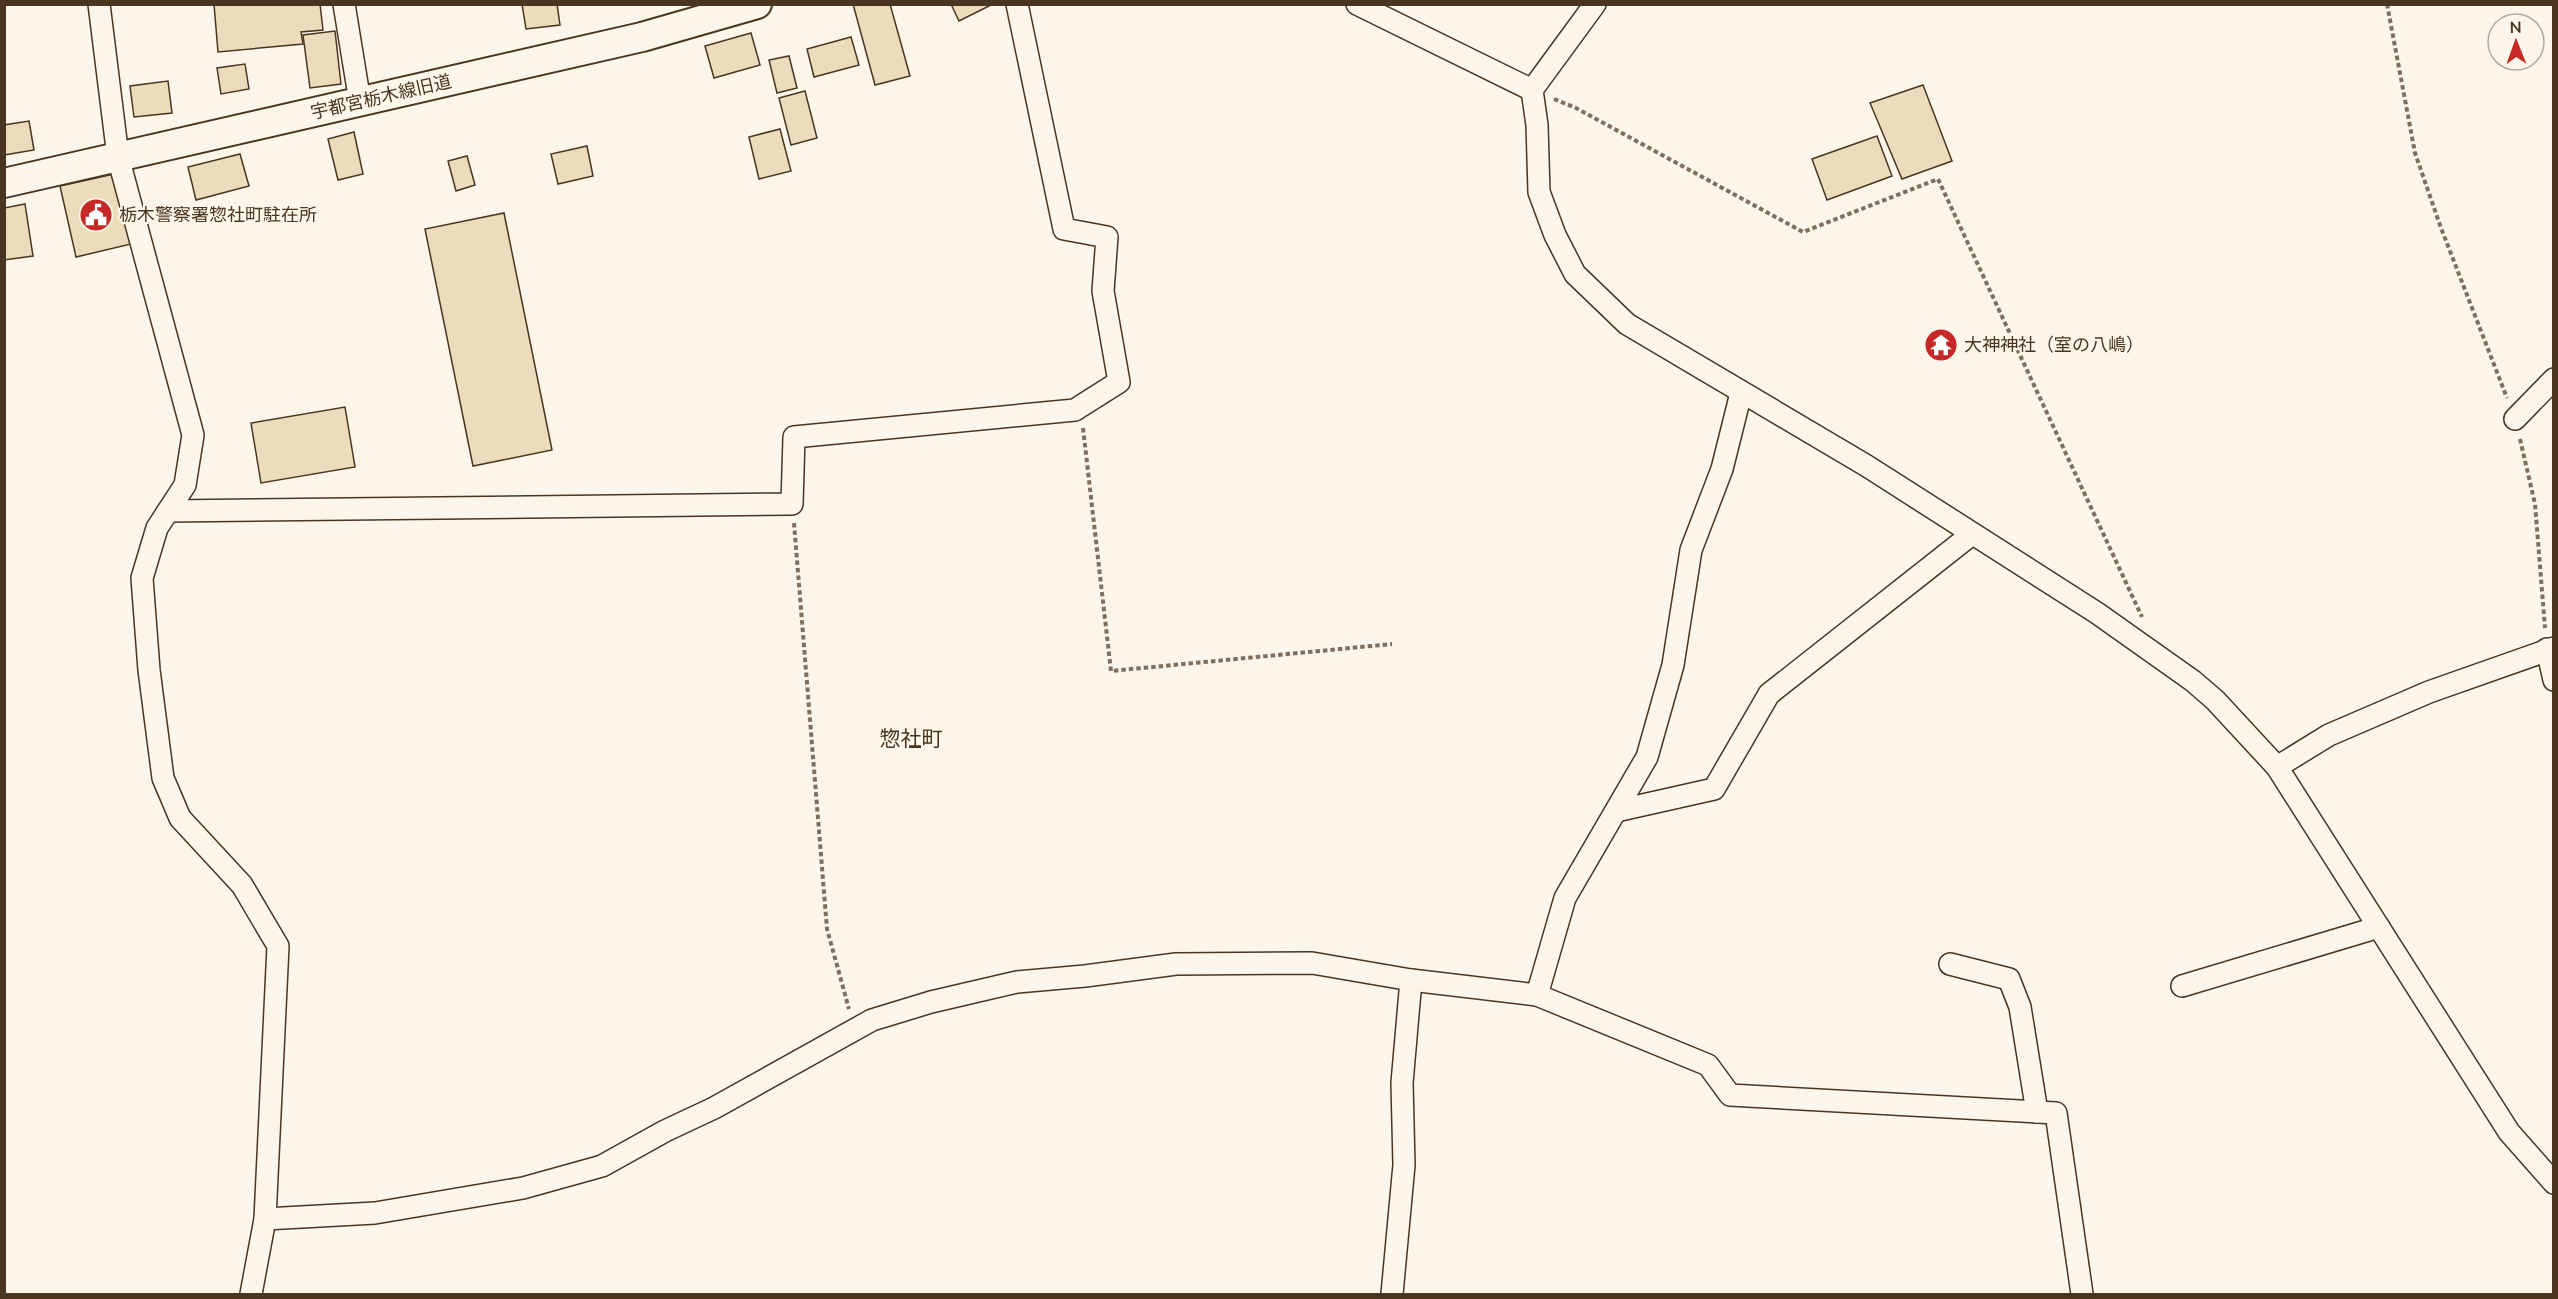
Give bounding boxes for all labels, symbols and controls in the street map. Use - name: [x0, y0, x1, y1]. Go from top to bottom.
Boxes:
- north arrow: [2486, 12, 2546, 72]
- text: N: [2510, 17, 2522, 39]
- street label: 宇都宮栃木線旧道: [308, 69, 454, 125]
- public building icon: 栃木警察署惣社町駐在所: [78, 197, 114, 233]
- place label: 栃木警察署惣社町駐在所: [119, 203, 317, 227]
- temple icon: 大神神社（室の八嶋）: [1923, 327, 1959, 363]
- place label: 大神神社（室の八嶋）: [1964, 333, 2144, 357]
- district label: 惣社町: [880, 725, 943, 753]

